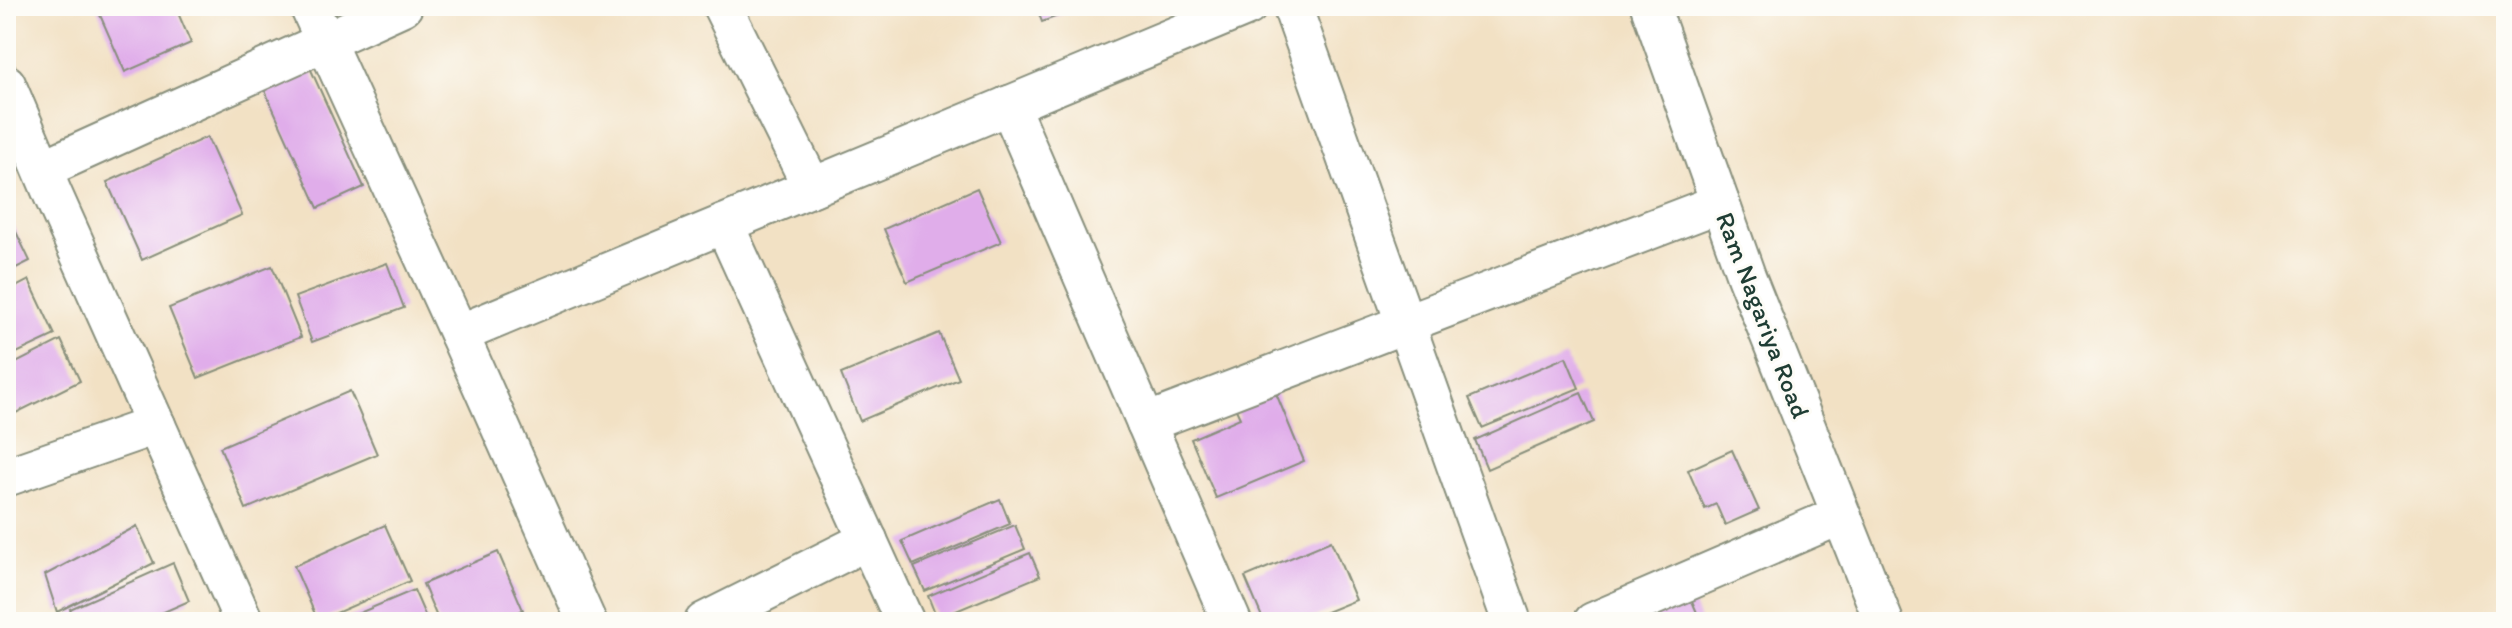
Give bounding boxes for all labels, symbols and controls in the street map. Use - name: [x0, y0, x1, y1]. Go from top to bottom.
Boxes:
- street label: Ram Nagariya Road: [1709, 207, 1817, 423]

